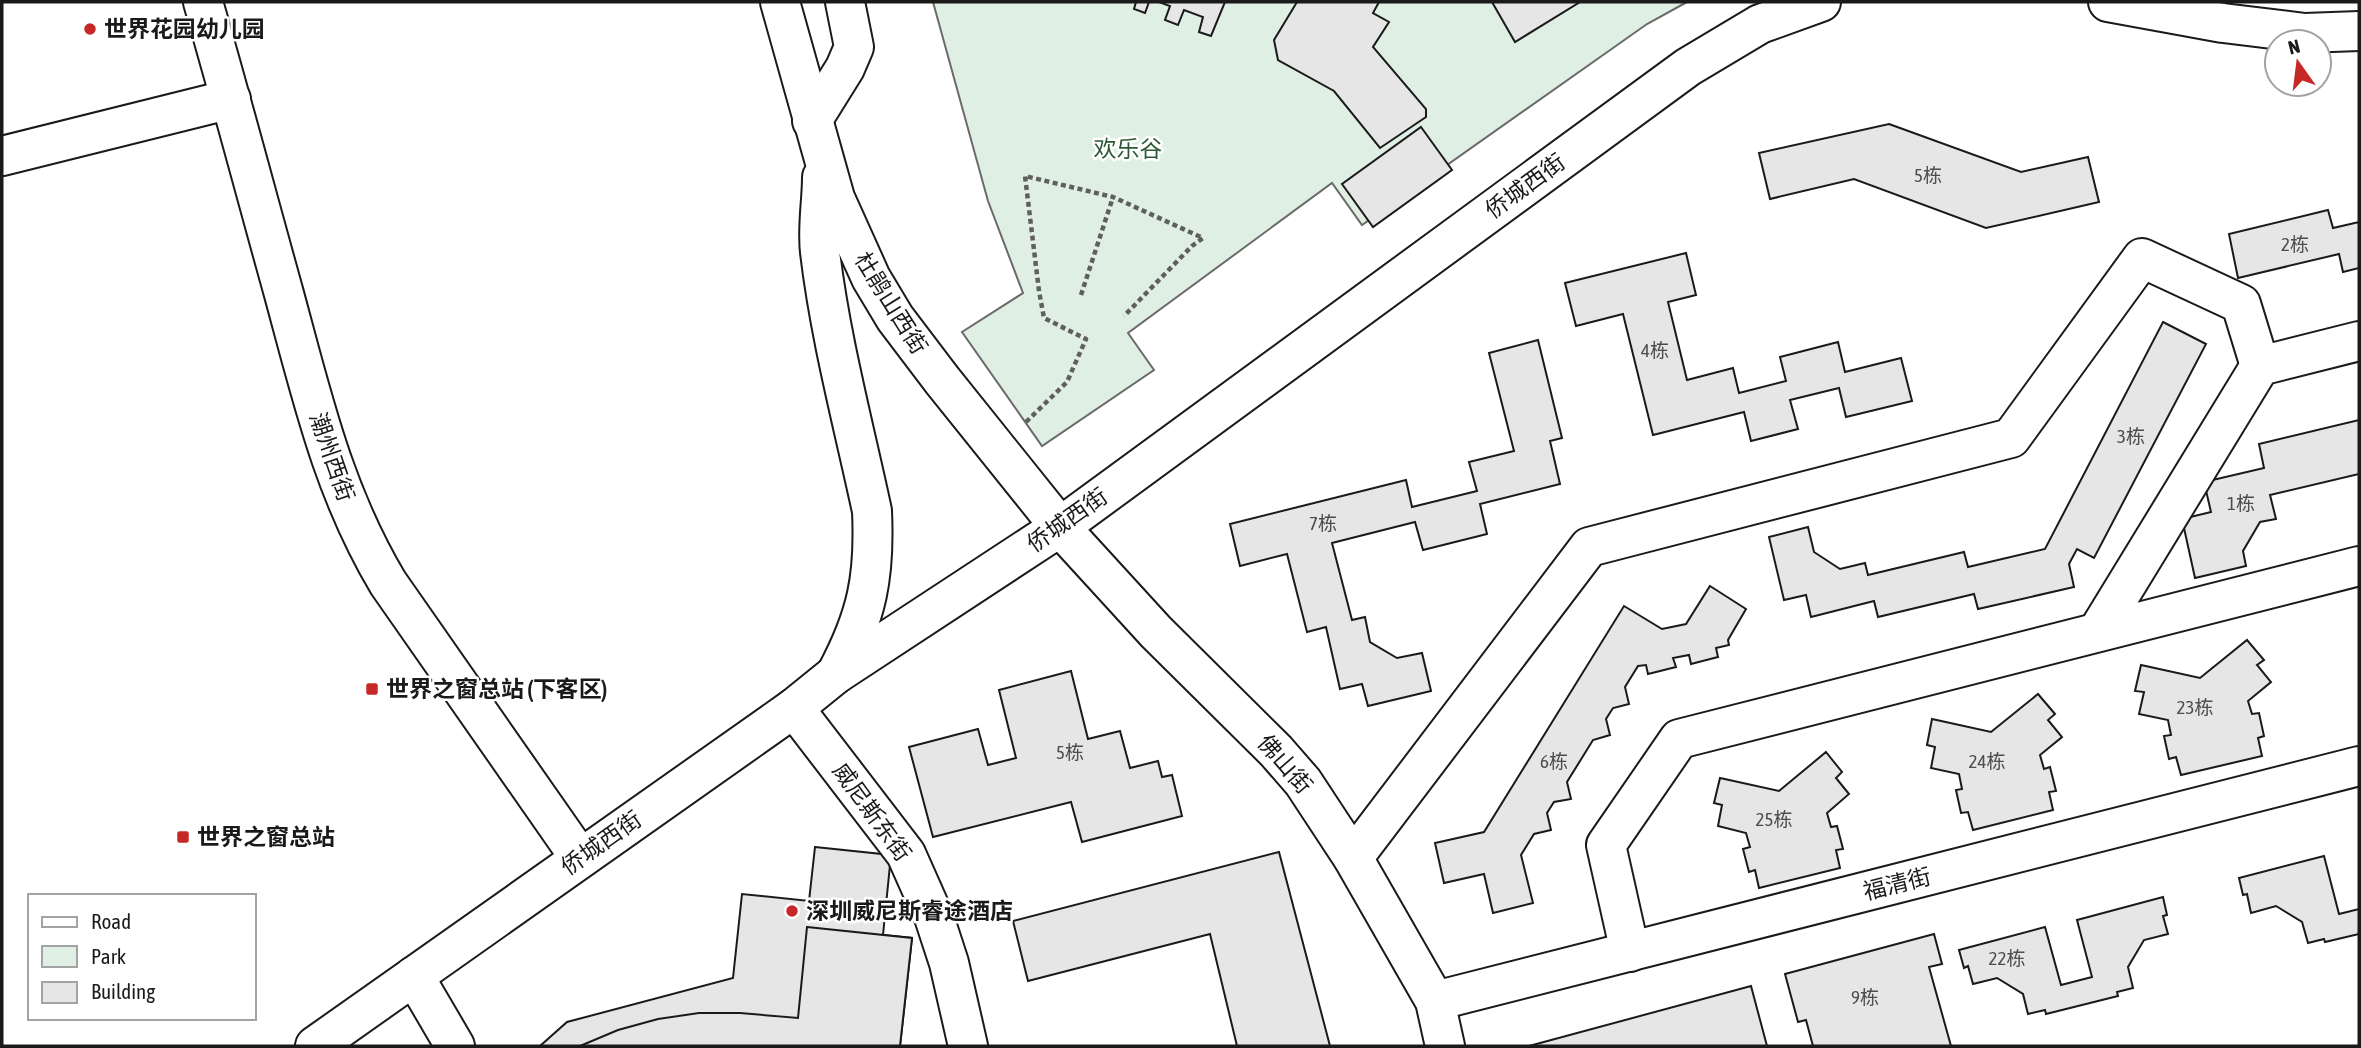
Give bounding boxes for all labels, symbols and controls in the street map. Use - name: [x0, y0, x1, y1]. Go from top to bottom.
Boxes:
- place label: 世界花园幼儿园: [104, 16, 265, 42]
- marker: 世界花园幼儿园: [82, 21, 98, 37]
- north arrow: [2263, 28, 2333, 98]
- text: N: [2286, 34, 2302, 59]
- park label: 欢乐谷: [1094, 136, 1163, 162]
- street label: 侨城西街: [1480, 148, 1570, 224]
- house number: 5栋: [1914, 164, 1942, 186]
- house number: 2栋: [2281, 233, 2309, 255]
- street label: 杜鹃山西街: [850, 247, 932, 359]
- house number: 4栋: [1641, 339, 1669, 361]
- street label: 潮州西街: [305, 409, 359, 505]
- house number: 3栋: [2117, 425, 2145, 447]
- street label: 侨城西街: [1022, 483, 1112, 557]
- house number: 1栋: [2227, 492, 2255, 514]
- house number: 7栋: [1309, 512, 1337, 534]
- place label: 世界之窗总站 (下客区): [386, 676, 607, 702]
- marker: 世界之窗总站 (下客区): [364, 681, 380, 697]
- house number: 23栋: [2177, 696, 2213, 718]
- street label: 佛山街: [1253, 729, 1317, 799]
- house number: 5栋: [1056, 741, 1084, 763]
- house number: 6栋: [1540, 750, 1568, 772]
- house number: 24栋: [1969, 750, 2005, 772]
- street label: 威尼斯东街: [828, 758, 916, 866]
- street label: 侨城西街: [556, 806, 646, 880]
- house number: 25栋: [1756, 808, 1792, 830]
- place label: 世界之窗总站: [197, 824, 335, 850]
- marker: 世界之窗总站: [175, 829, 191, 845]
- street label: 福清街: [1860, 863, 1934, 905]
- legend: [28, 894, 256, 1020]
- place label: 深圳威尼斯睿途酒店: [806, 898, 1013, 924]
- marker: 深圳威尼斯睿途酒店: [784, 903, 800, 919]
- text: Road: [91, 909, 131, 933]
- text: Park: [91, 944, 126, 968]
- house number: 22栋: [1989, 947, 2025, 969]
- text: Building: [91, 979, 155, 1003]
- house number: 9栋: [1851, 986, 1879, 1008]

